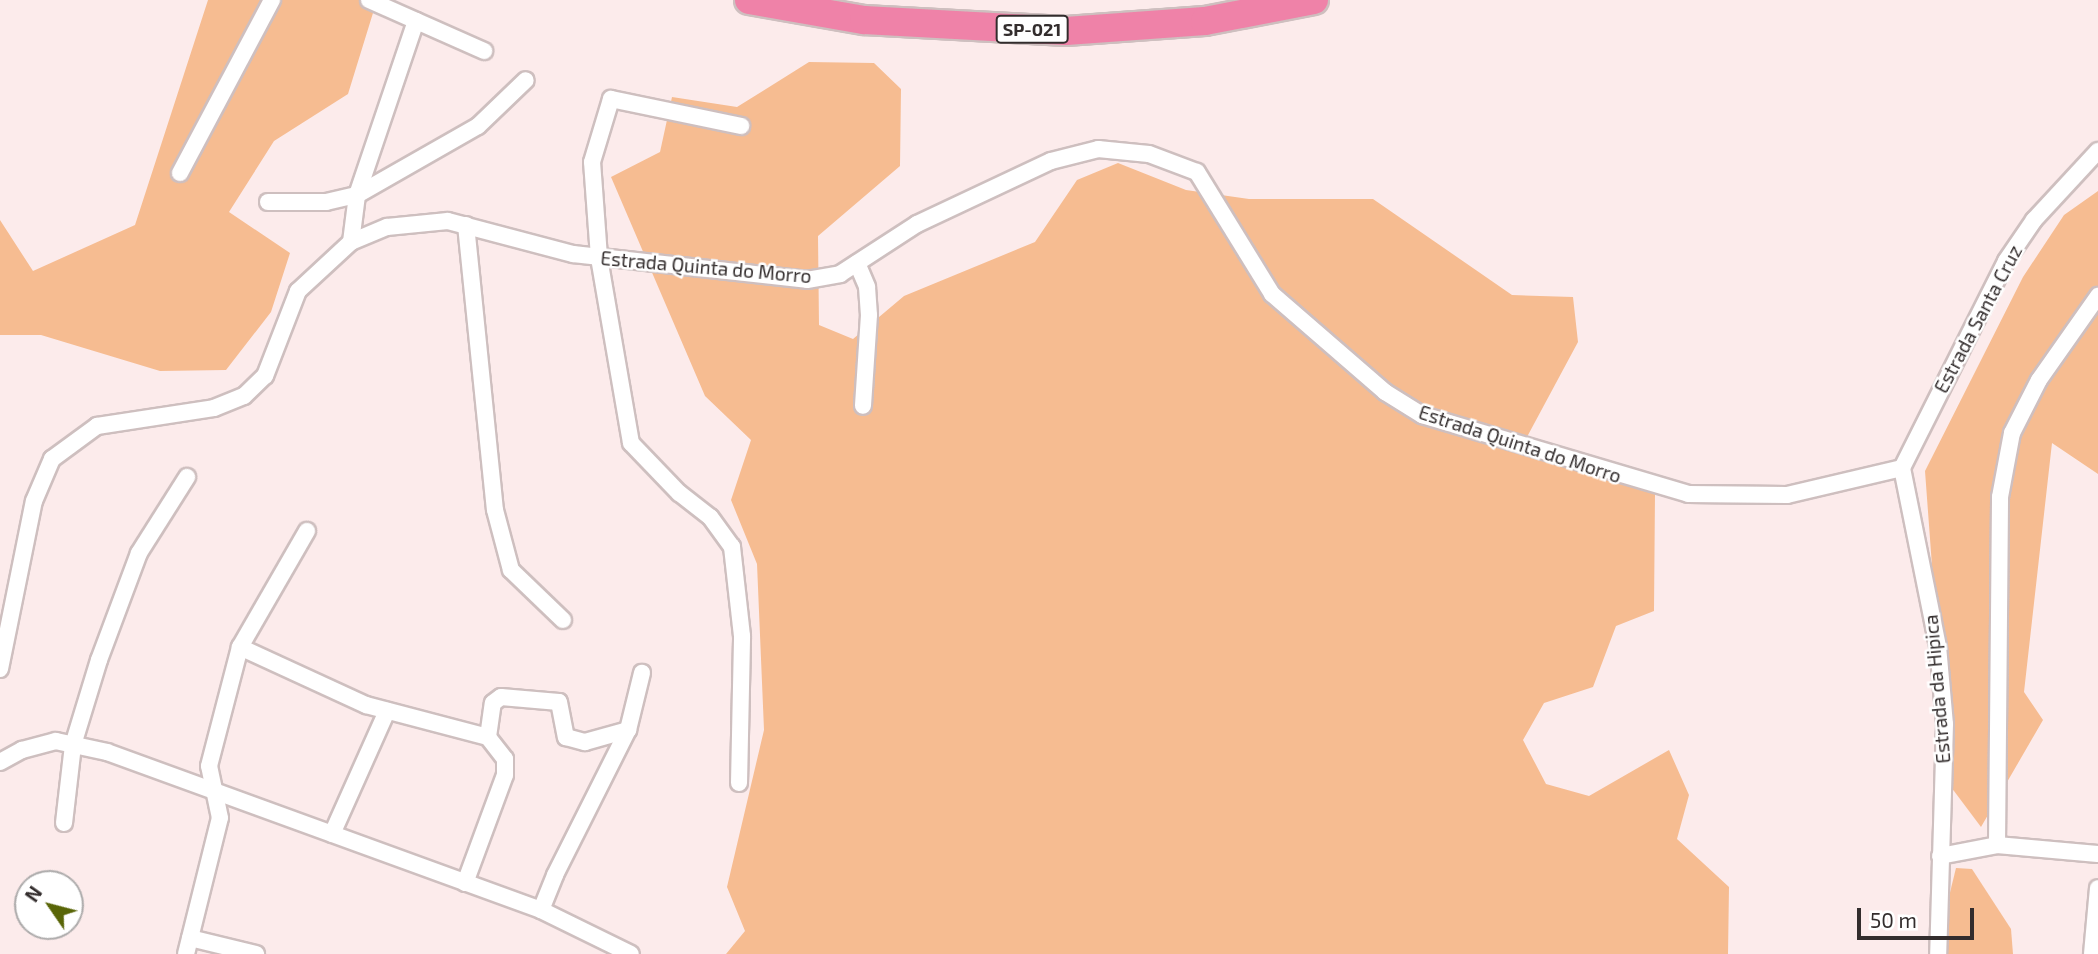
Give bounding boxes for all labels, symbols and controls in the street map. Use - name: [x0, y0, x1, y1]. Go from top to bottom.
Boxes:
- road number: SP-021: [995, 15, 1069, 44]
- street label: Estrada Santa Cruz: [1929, 241, 2027, 397]
- street label: Estrada Quinta do Morro: [600, 246, 812, 288]
- street label: Estrada Quinta do Morro: [1416, 400, 1624, 488]
- street label: Estrada da Hipica: [1919, 614, 1955, 764]
- north arrow: [14, 870, 84, 940]
- text: N: [20, 882, 46, 906]
- scale bar: [1860, 894, 1977, 938]
- text: 50 m: [1870, 907, 1917, 932]

